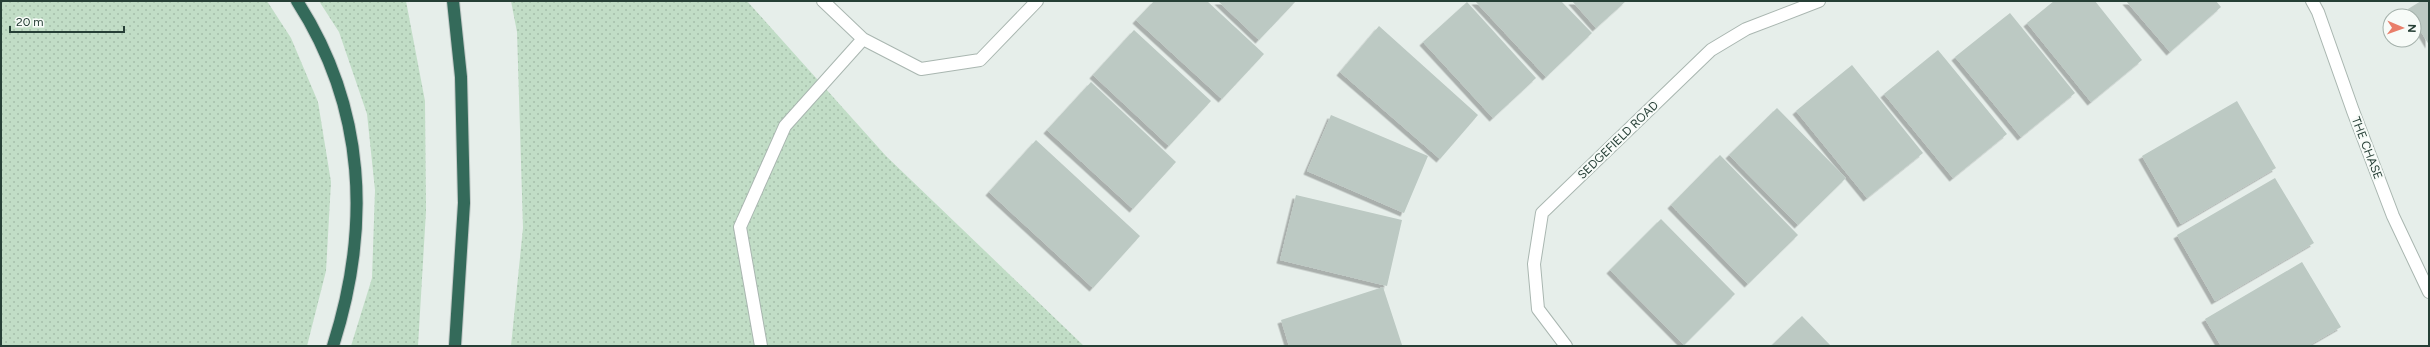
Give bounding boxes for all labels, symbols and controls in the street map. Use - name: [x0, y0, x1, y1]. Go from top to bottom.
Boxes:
- scale bar: [10, 8, 124, 34]
- north arrow: [2382, 8, 2422, 48]
- text: 20 m: [16, 15, 44, 29]
- text: N: [2405, 24, 2418, 33]
- street label: SEDGEFIELD ROAD: [1575, 98, 1661, 182]
- street label: THE CHASE: [2349, 115, 2385, 181]

